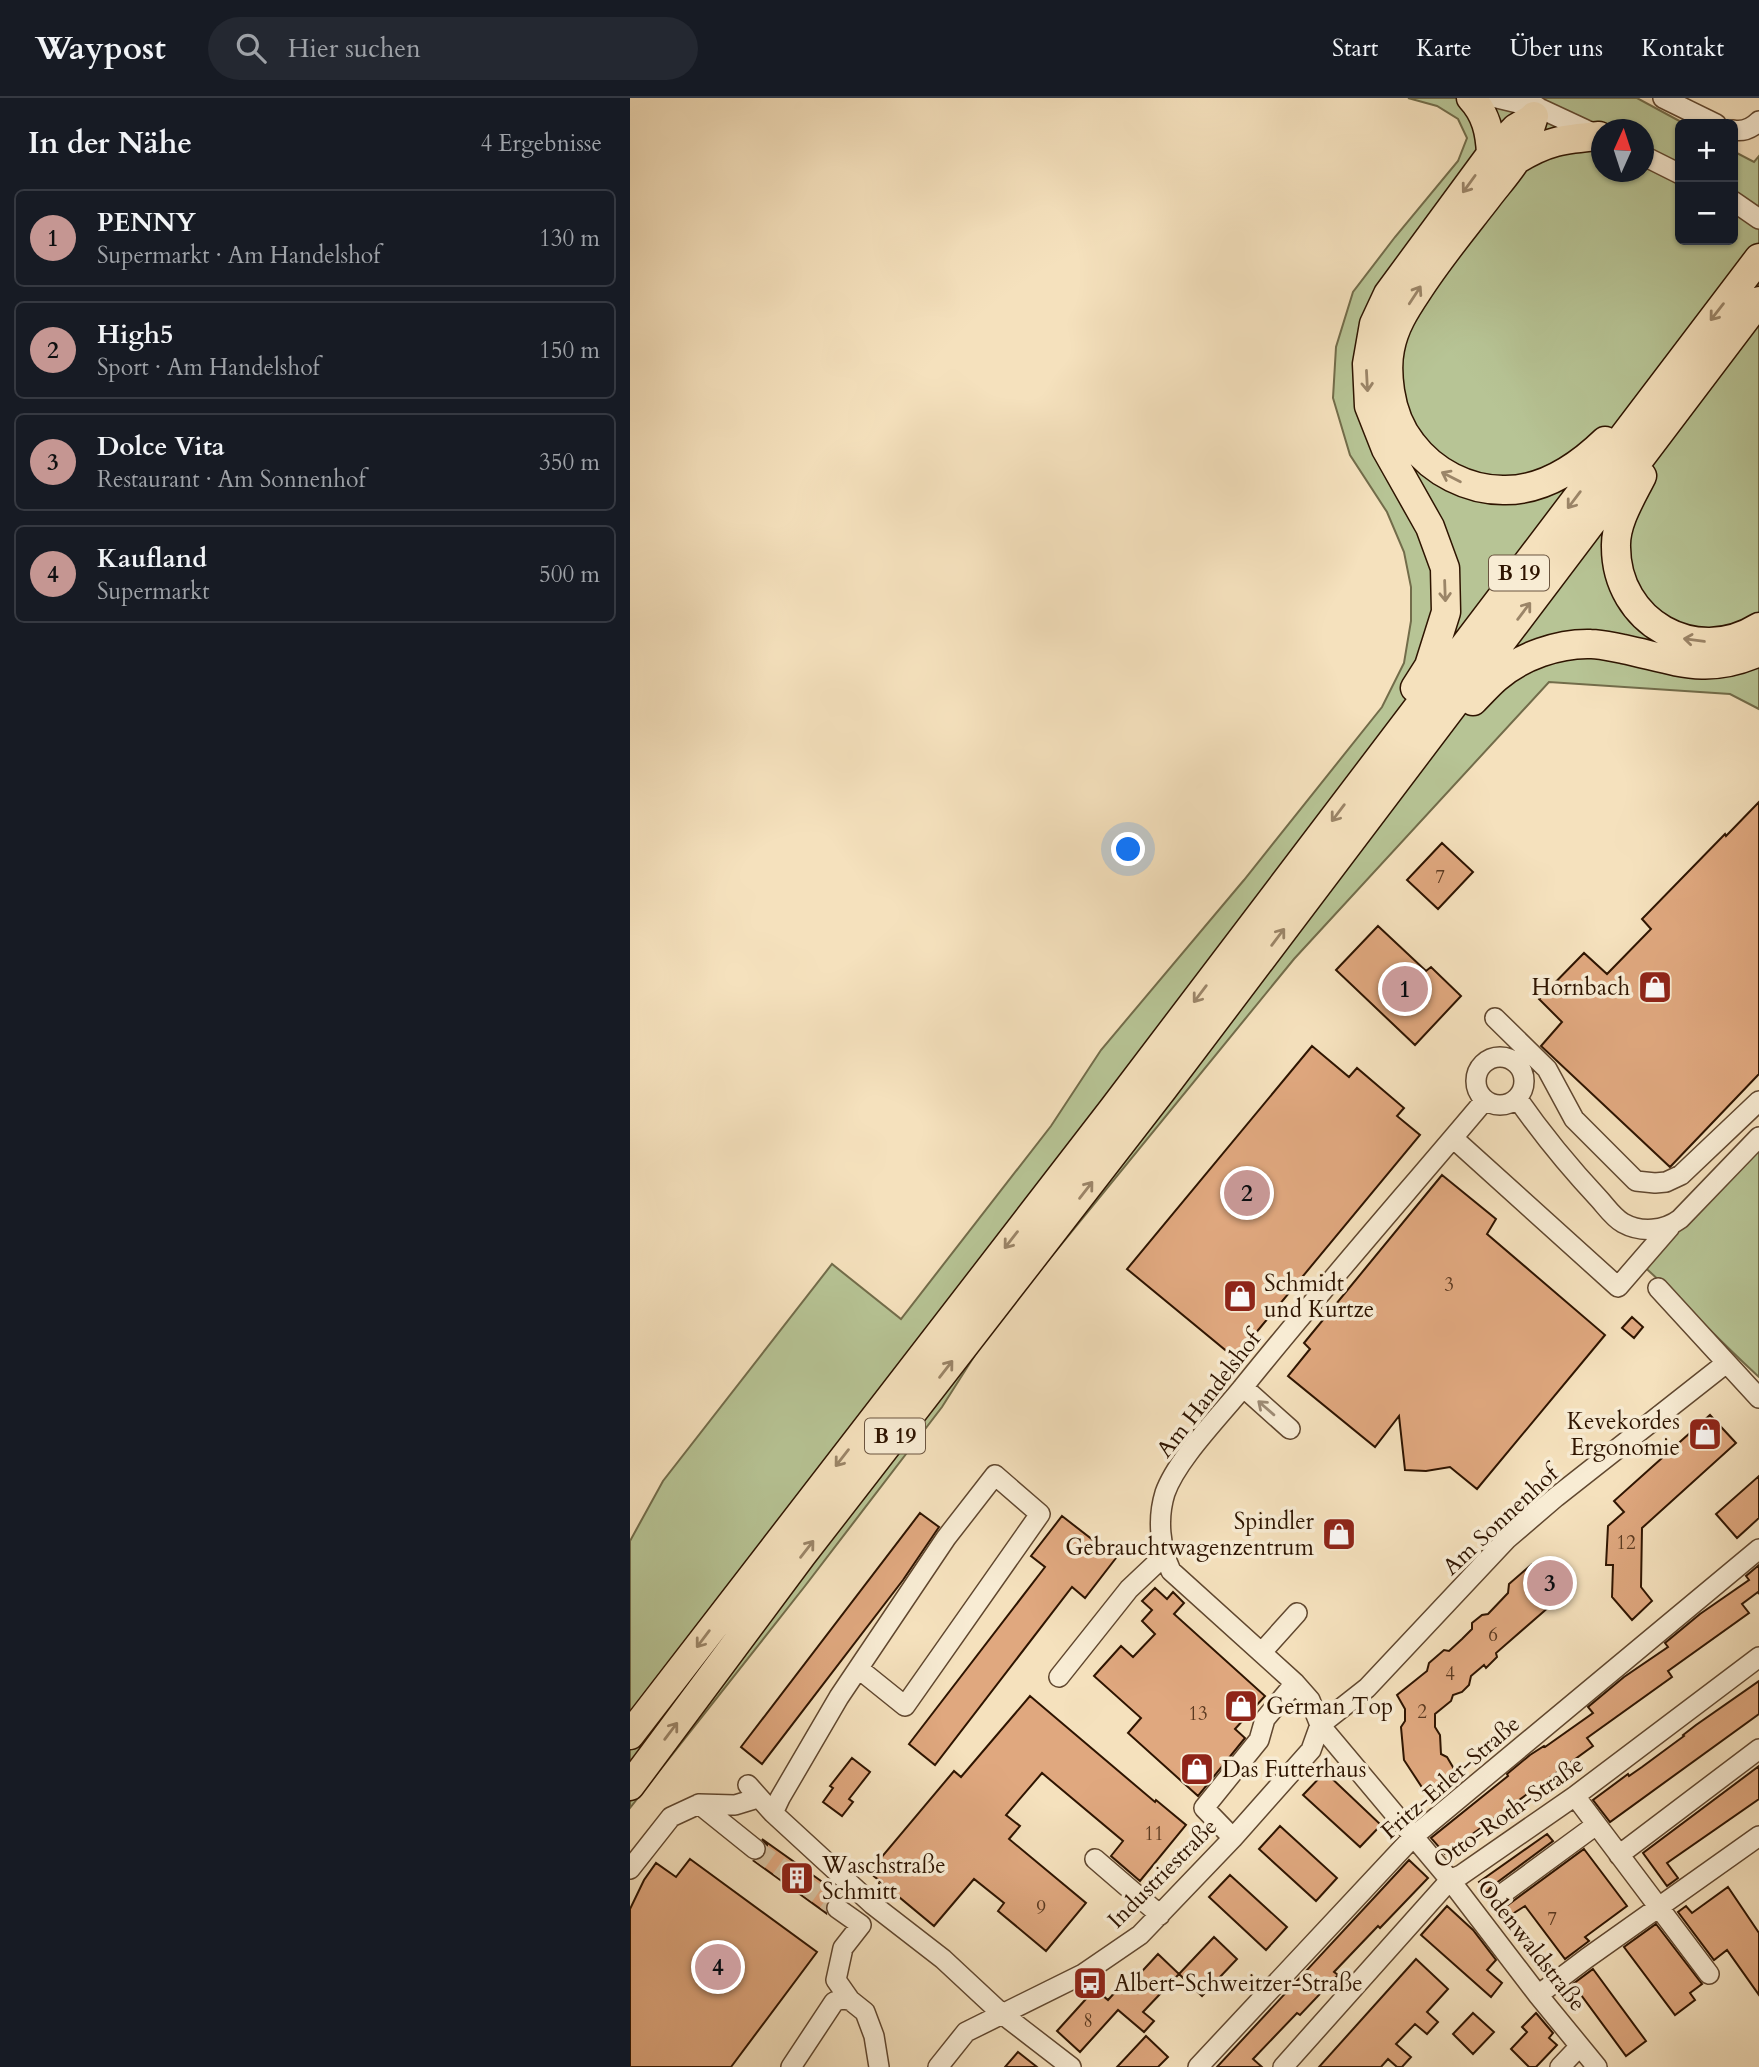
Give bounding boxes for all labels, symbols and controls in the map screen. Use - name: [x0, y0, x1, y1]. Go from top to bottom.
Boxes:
- search box: [208, 17, 698, 80]
- text: Waypost: [35, 26, 166, 71]
- icon: search: [232, 29, 270, 67]
- text: Hier suchen: [288, 31, 421, 66]
- text: Start: [1332, 32, 1378, 65]
- text: Karte: [1416, 32, 1472, 65]
- text: Über uns: [1510, 32, 1603, 65]
- text: Kontakt: [1641, 32, 1724, 65]
- north arrow: [1591, 119, 1654, 182]
- map controls: [1675, 119, 1738, 245]
- button: +: [1675, 119, 1738, 182]
- text: In der Nähe: [28, 123, 192, 164]
- text: 4 Ergebnisse: [480, 128, 602, 159]
- one-way arrow: [1462, 174, 1476, 193]
- button: −: [1675, 182, 1738, 245]
- text: PENNY: [97, 205, 196, 240]
- text: 1: [47, 223, 59, 254]
- text: 130 m: [539, 223, 600, 254]
- text: Supermarkt · Am Handelshof: [97, 240, 380, 271]
- one-way arrow: [1408, 286, 1422, 306]
- one-way arrow: [1710, 302, 1725, 321]
- text: High5: [97, 317, 173, 352]
- text: 2: [47, 335, 59, 366]
- text: 150 m: [539, 335, 600, 366]
- text: Sport · Am Handelshof: [97, 352, 320, 383]
- one-way arrow: [1361, 369, 1374, 392]
- text: Dolce Vita: [97, 429, 225, 464]
- text: 3: [47, 447, 59, 478]
- text: 350 m: [539, 447, 600, 478]
- text: Restaurant · Am Sonnenhof: [97, 464, 365, 495]
- one-way arrow: [1441, 469, 1462, 483]
- one-way arrow: [1566, 491, 1581, 509]
- text: Kaufland: [97, 541, 207, 576]
- road number: B 19: [1489, 556, 1549, 590]
- text: 4: [47, 559, 59, 590]
- text: 500 m: [539, 559, 600, 590]
- text: Supermarkt: [97, 576, 210, 607]
- one-way arrow: [1439, 579, 1452, 602]
- one-way arrow: [1516, 602, 1531, 621]
- one-way arrow: [1683, 634, 1706, 647]
- one-way arrow: [1330, 803, 1345, 822]
- your location: [1111, 832, 1145, 866]
- house number: 7: [1435, 864, 1445, 890]
- one-way arrow: [1270, 927, 1285, 946]
- pin: 1: [1382, 963, 1428, 1015]
- shop icon: Hornbach: [1636, 968, 1674, 1006]
- place label: Hornbach: [1531, 972, 1630, 1003]
- one-way arrow: [1193, 985, 1208, 1004]
- pin: 2: [1224, 1167, 1270, 1219]
- one-way arrow: [1078, 1181, 1093, 1199]
- one-way arrow: [1004, 1230, 1019, 1249]
- place label: Schmidt und Kurtze: [1264, 1268, 1374, 1325]
- house number: 3: [1444, 1272, 1454, 1298]
- shop icon: Schmidt und Kurtze: [1221, 1277, 1259, 1315]
- street label: Am Handelshof: [1149, 1322, 1270, 1464]
- one-way arrow: [939, 1361, 954, 1379]
- one-way arrow: [1258, 1400, 1275, 1417]
- place label: Kevekordes Ergonomie: [1567, 1406, 1680, 1463]
- shop icon: Kevekordes Ergonomie: [1686, 1415, 1724, 1453]
- road number: B 19: [865, 1418, 925, 1454]
- one-way arrow: [834, 1449, 849, 1467]
- street label: Am Sonnenhof: [1436, 1456, 1568, 1582]
- place label: Spindler Gebrauchtwagenzentrum: [1065, 1506, 1315, 1563]
- shop icon: Spindler Gebrauchtwagenzentrum: [1320, 1515, 1358, 1553]
- house number: 12: [1616, 1530, 1636, 1556]
- one-way arrow: [800, 1541, 815, 1559]
- pin: 3: [1527, 1557, 1573, 1609]
- house number: 6: [1488, 1622, 1498, 1648]
- one-way arrow: [696, 1629, 711, 1647]
- house number: 4: [1445, 1661, 1455, 1687]
- shop icon: German Top: [1222, 1687, 1260, 1725]
- place label: German Top: [1266, 1691, 1393, 1722]
- house number: 2: [1417, 1699, 1427, 1725]
- house number: 13: [1188, 1701, 1208, 1727]
- street label: Fritz-Erler-Straße: [1374, 1708, 1526, 1846]
- one-way arrow: [663, 1722, 678, 1741]
- street label: Otto-Roth-Straße: [1427, 1749, 1590, 1876]
- shop icon: Das Futterhaus: [1178, 1750, 1216, 1788]
- place label: Das Futterhaus: [1222, 1754, 1366, 1785]
- street label: Industriestraße: [1101, 1812, 1224, 1935]
- house number: 11: [1144, 1821, 1164, 1847]
- place label: Waschstraße Schmitt: [821, 1850, 946, 1907]
- building icon: Waschstraße Schmitt: [778, 1859, 816, 1897]
- street label: Odenwaldstraße: [1470, 1873, 1593, 2018]
- house number: 9: [1036, 1895, 1046, 1921]
- house number: 7: [1547, 1906, 1557, 1932]
- pin: 4: [695, 1941, 741, 1993]
- bus stop icon: Albert-Schweitzer-Straße: [1071, 1964, 1109, 2002]
- place label: Albert-Schweitzer-Straße: [1114, 1968, 1363, 1999]
- house number: 8: [1083, 2008, 1093, 2034]

